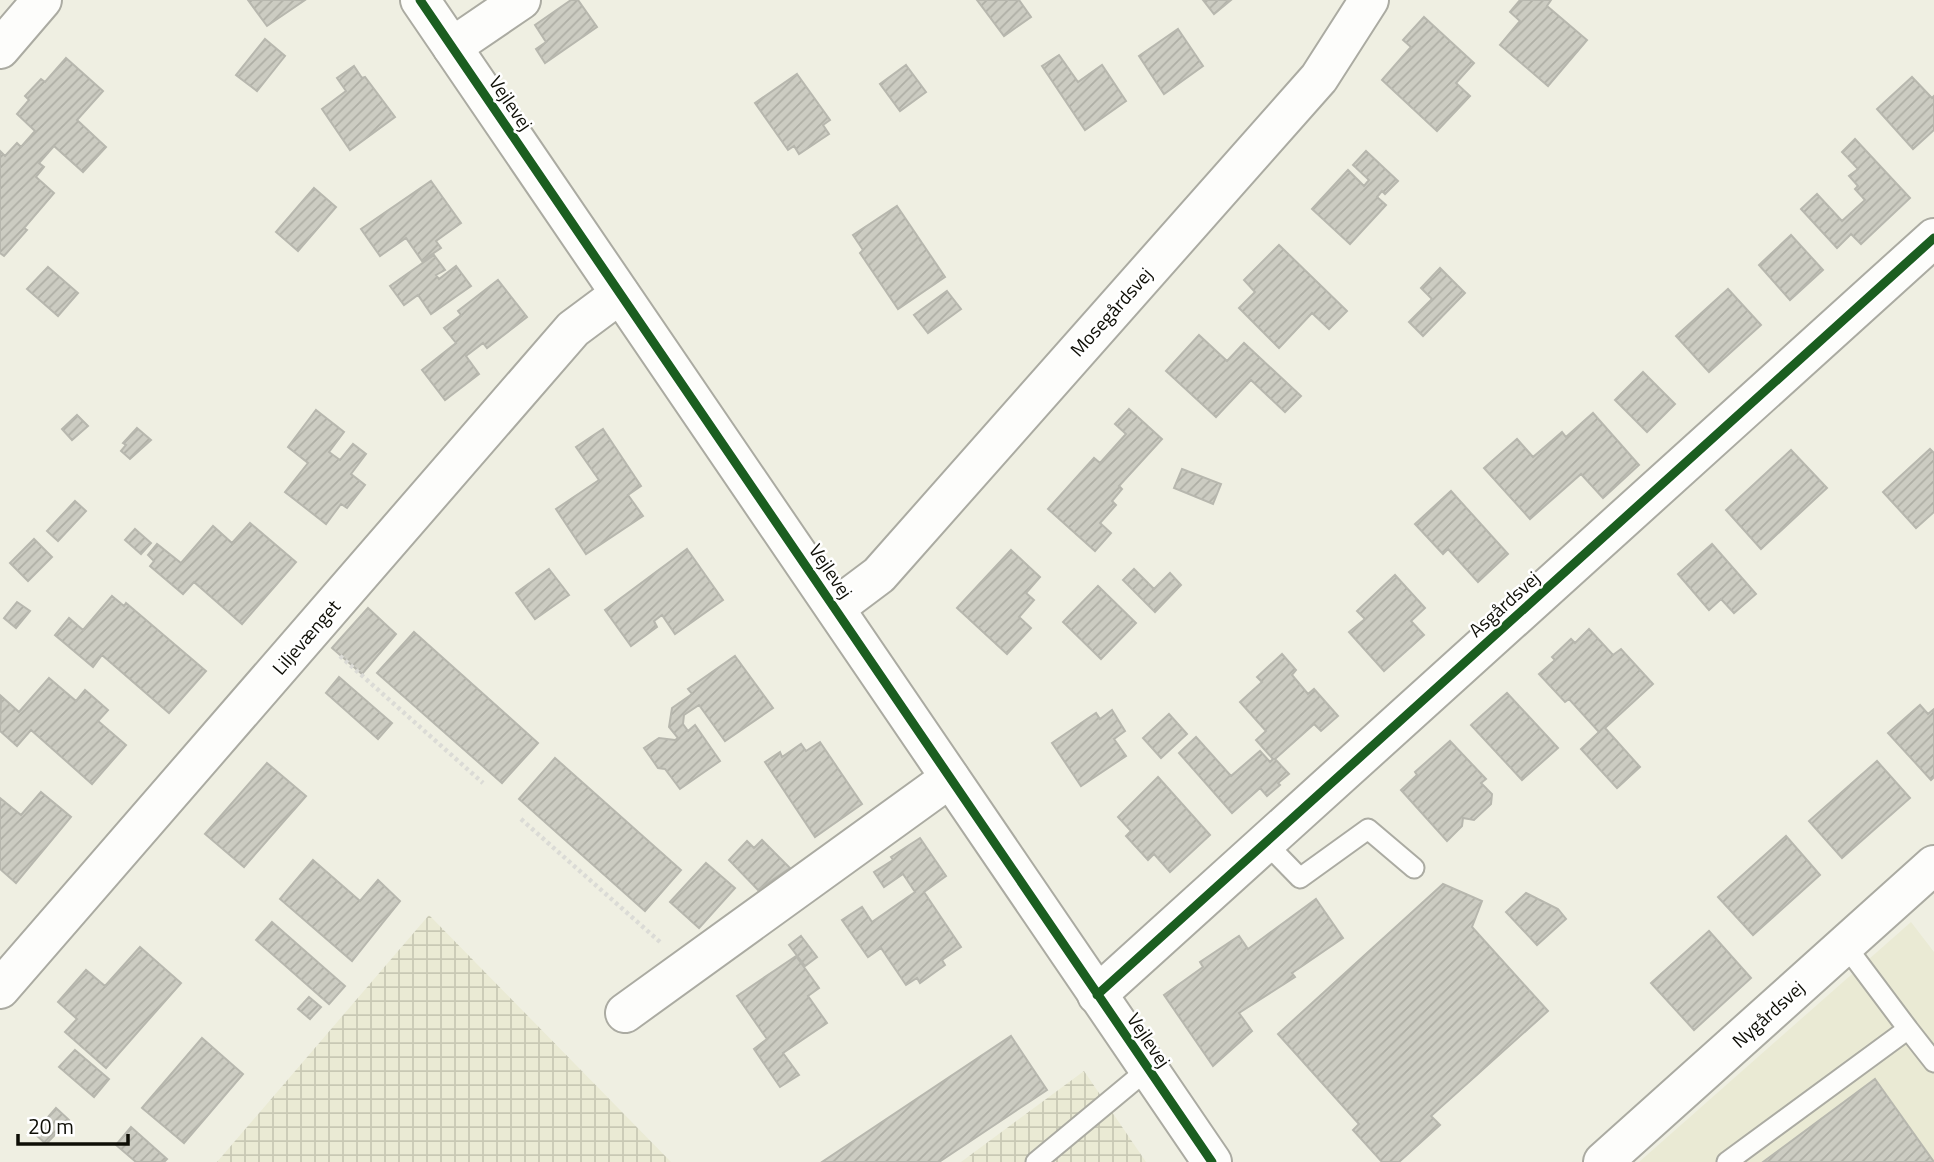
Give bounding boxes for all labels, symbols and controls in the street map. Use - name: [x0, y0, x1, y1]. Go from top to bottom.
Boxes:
- street label: Vejlevej: [482, 69, 540, 136]
- street label: Mosegårdsvej: [1063, 261, 1159, 363]
- street label: Vejlevej: [802, 537, 860, 604]
- street label: Asgårdsvej: [1462, 564, 1546, 644]
- street label: Liljevænget: [265, 592, 347, 681]
- street label: Nygårdsvej: [1725, 973, 1810, 1054]
- street label: Vejlevej: [1120, 1006, 1178, 1073]
- scale bar: [18, 1102, 128, 1146]
- text: 20 m: [28, 1110, 74, 1142]

